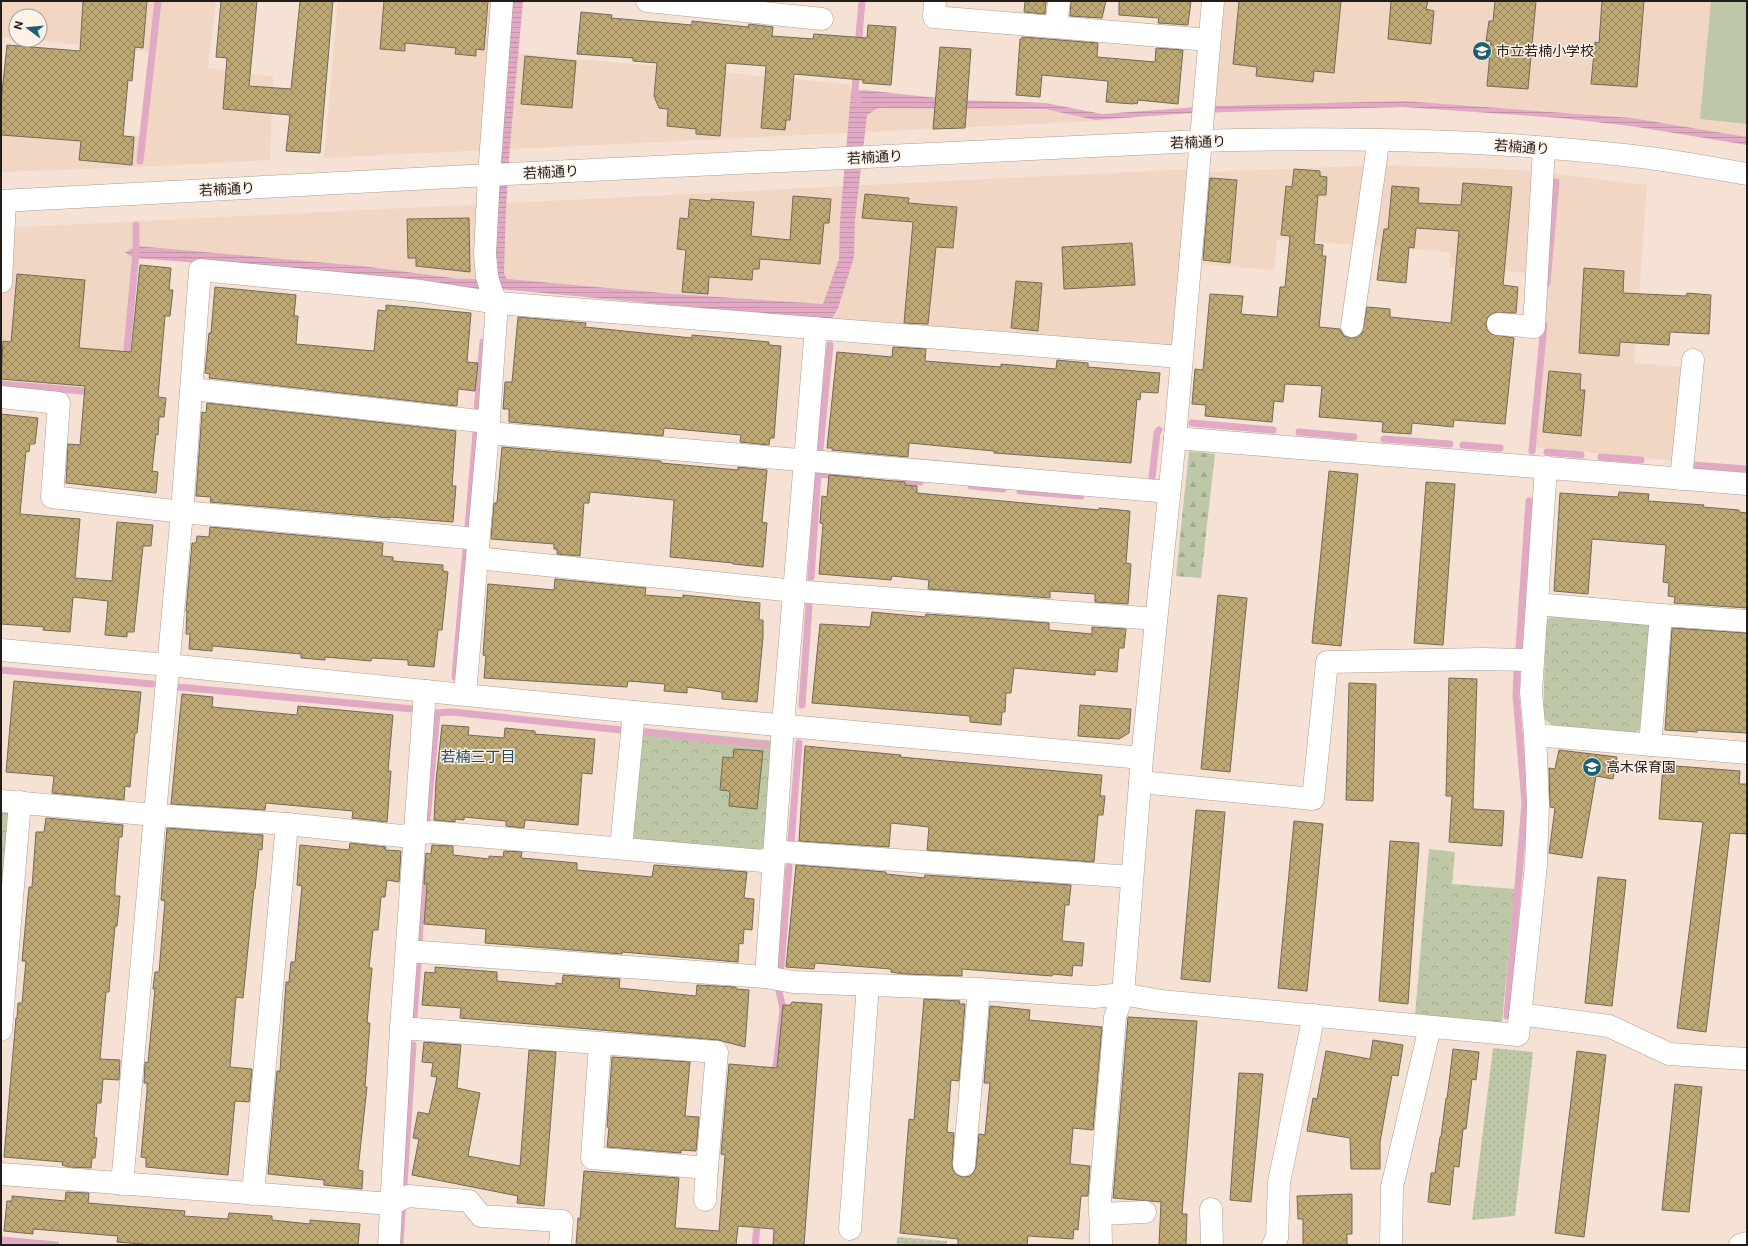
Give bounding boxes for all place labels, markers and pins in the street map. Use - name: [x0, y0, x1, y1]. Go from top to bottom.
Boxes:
- school or university icon: 市立若楠小学校: [1471, 40, 1493, 62]
- place label: 市立若楠小学校: [1496, 43, 1594, 59]
- school or university icon: 高木保育園: [1581, 756, 1603, 778]
- place label: 高木保育園: [1606, 759, 1676, 775]

